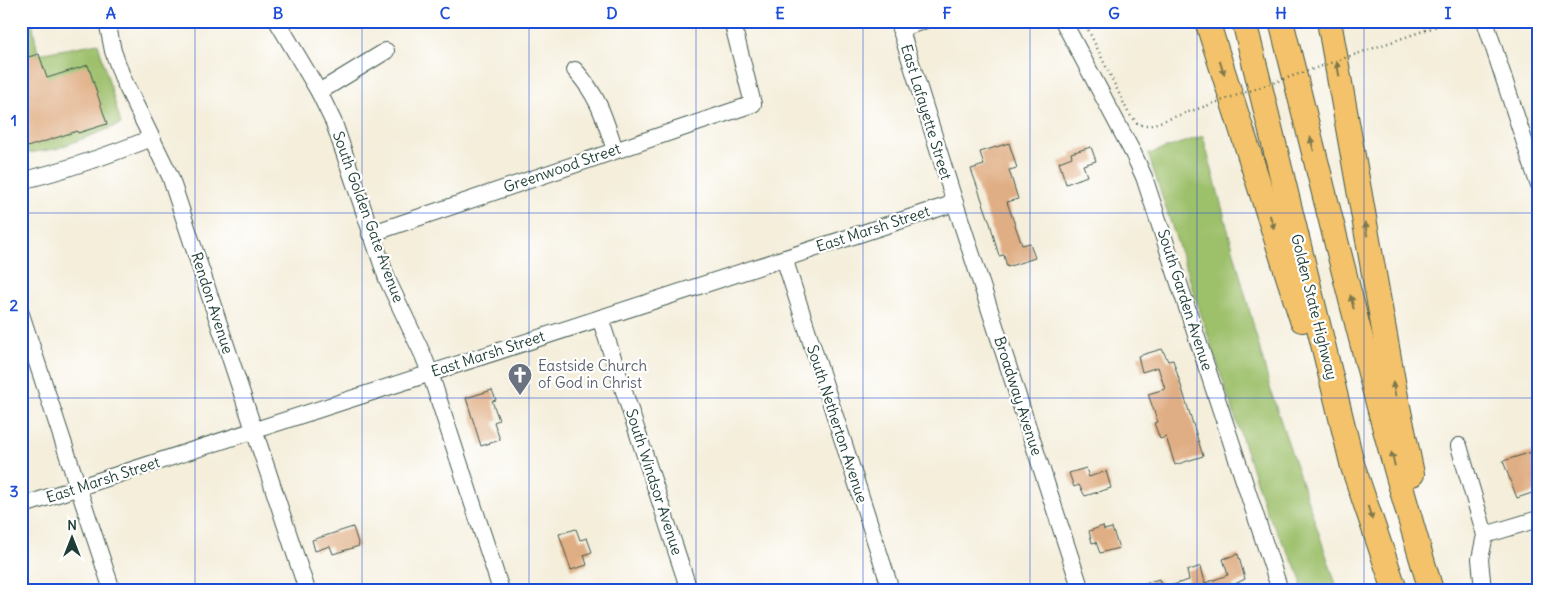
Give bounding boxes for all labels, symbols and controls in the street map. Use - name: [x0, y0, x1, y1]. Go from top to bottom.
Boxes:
- text: A: [106, 3, 116, 23]
- text: B: [273, 3, 284, 23]
- text: C: [440, 3, 451, 23]
- text: D: [606, 3, 618, 23]
- text: E: [775, 3, 785, 23]
- text: F: [942, 3, 952, 23]
- text: G: [1108, 3, 1120, 23]
- text: H: [1275, 3, 1287, 23]
- text: I: [1445, 3, 1452, 23]
- street label: East Lafayette Street: [897, 42, 956, 182]
- one-way arrow: [1219, 60, 1226, 75]
- one-way arrow: [1333, 60, 1341, 76]
- text: 1: [11, 110, 17, 130]
- street label: South Golden Gate Avenue: [329, 129, 408, 305]
- one-way arrow: [1308, 137, 1316, 152]
- street label: Greenwood Street: [501, 139, 623, 196]
- street label: East Marsh Street: [814, 201, 932, 256]
- one-way arrow: [1268, 215, 1276, 230]
- one-way arrow: [1361, 220, 1369, 236]
- street label: South Garden Avenue: [1154, 227, 1217, 373]
- street label: Golden State Highway: [1287, 232, 1342, 382]
- street label: Rendon Avenue: [187, 250, 238, 356]
- one-way arrow: [1348, 294, 1356, 309]
- text: 2: [10, 295, 19, 315]
- street label: East Marsh Street: [429, 326, 547, 381]
- street label: Broadway Avenue: [990, 334, 1047, 458]
- street label: South Netherton Avenue: [803, 342, 872, 505]
- place label: Eastside Church of God in Christ: [538, 356, 647, 392]
- church icon: Eastside Church of God in Christ: [507, 362, 533, 396]
- one-way arrow: [1390, 381, 1398, 396]
- street label: South Windsor Avenue: [622, 406, 687, 557]
- street label: East Marsh Street: [44, 452, 162, 507]
- one-way arrow: [1389, 452, 1397, 467]
- text: 3: [9, 481, 19, 501]
- one-way arrow: [1366, 506, 1374, 521]
- north arrow: [48, 514, 98, 564]
- text: N: [67, 516, 77, 534]

